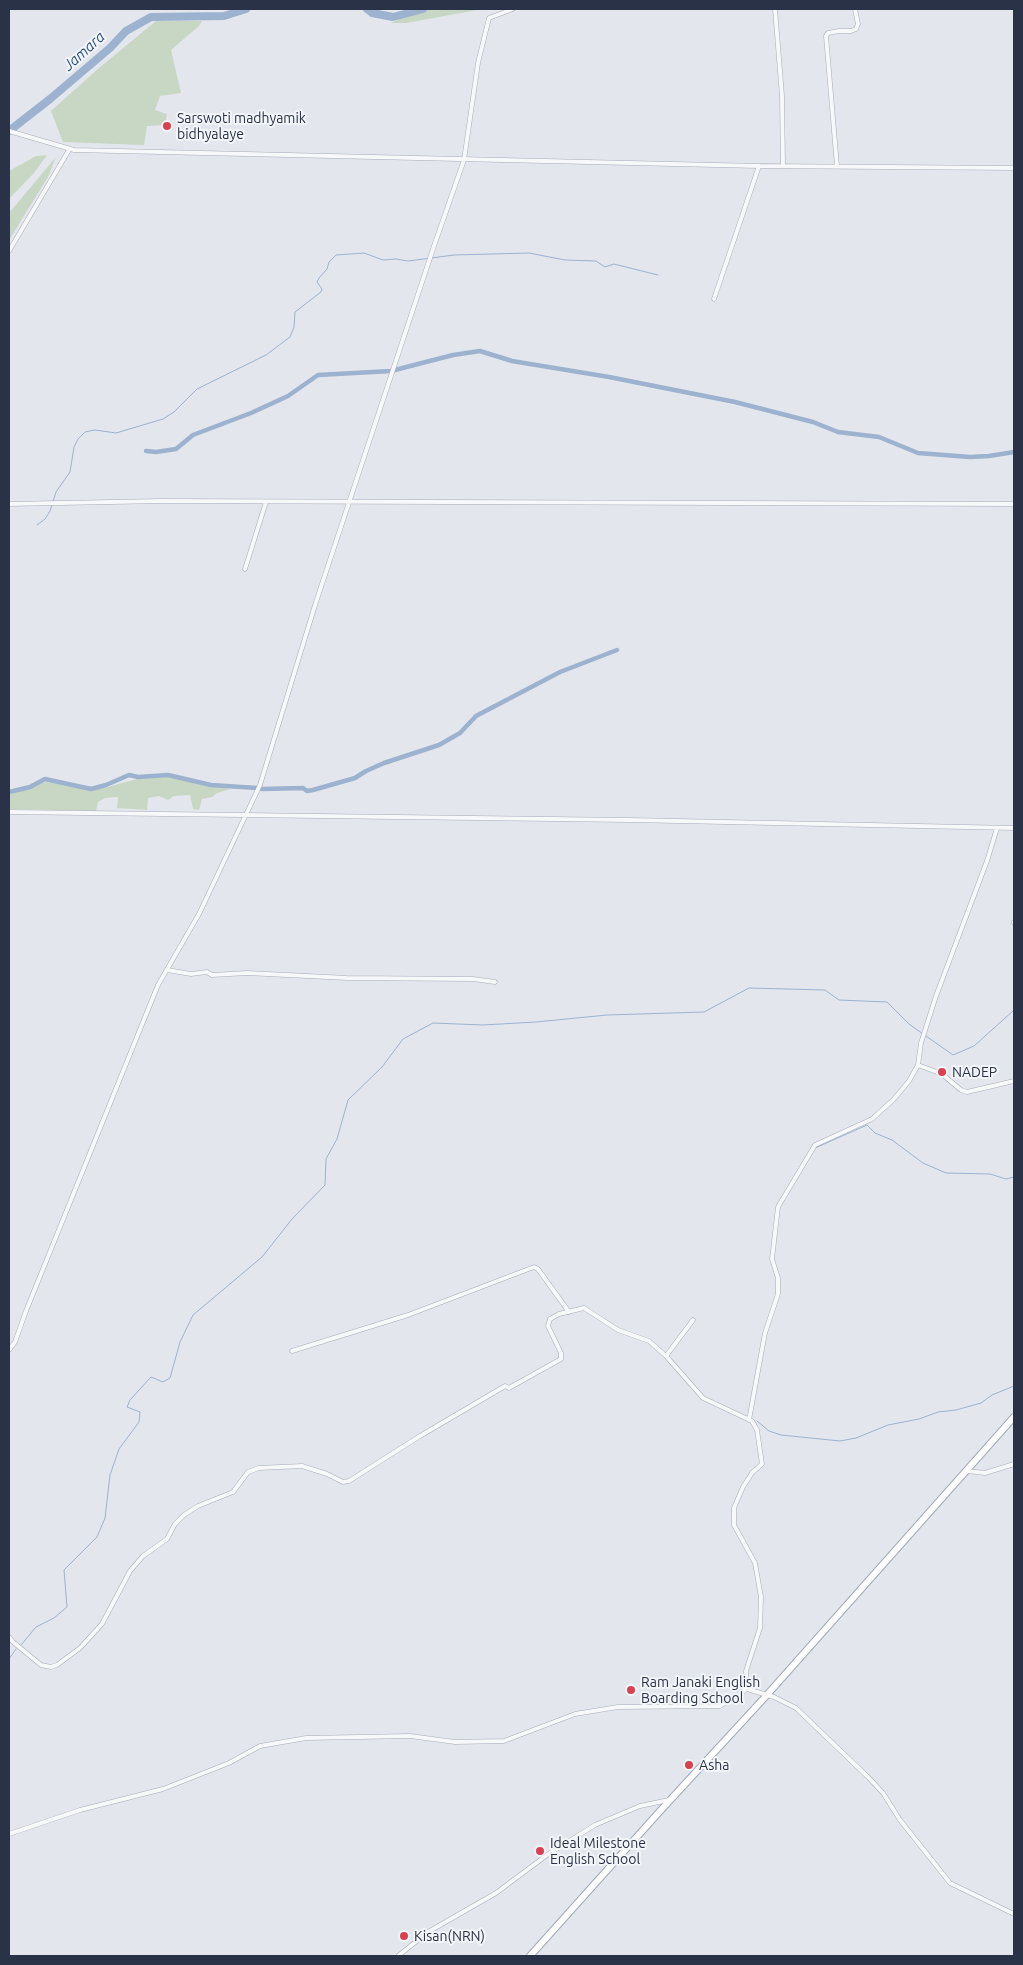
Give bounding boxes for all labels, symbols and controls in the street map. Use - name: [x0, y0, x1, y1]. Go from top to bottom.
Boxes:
- water label: Jamara: [60, 28, 108, 74]
- place label: Sarswoti madhyamik bidhyalaye: [177, 110, 306, 142]
- marker: Sarswoti madhyamik bidhyalaye: [161, 120, 173, 132]
- place label: NADEP: [952, 1064, 997, 1080]
- marker: NADEP: [936, 1066, 948, 1078]
- place label: Ram Janaki English Boarding School: [641, 1674, 760, 1706]
- marker: Ram Janaki English Boarding School: [625, 1684, 637, 1696]
- place label: Asha: [699, 1757, 730, 1773]
- marker: Asha: [683, 1759, 695, 1771]
- place label: Ideal Milestone English School: [550, 1835, 646, 1868]
- marker: Ideal Milestone English School: [534, 1845, 546, 1857]
- place label: Kisan(NRN): [414, 1928, 485, 1944]
- marker: Kisan(NRN): [398, 1930, 410, 1942]

